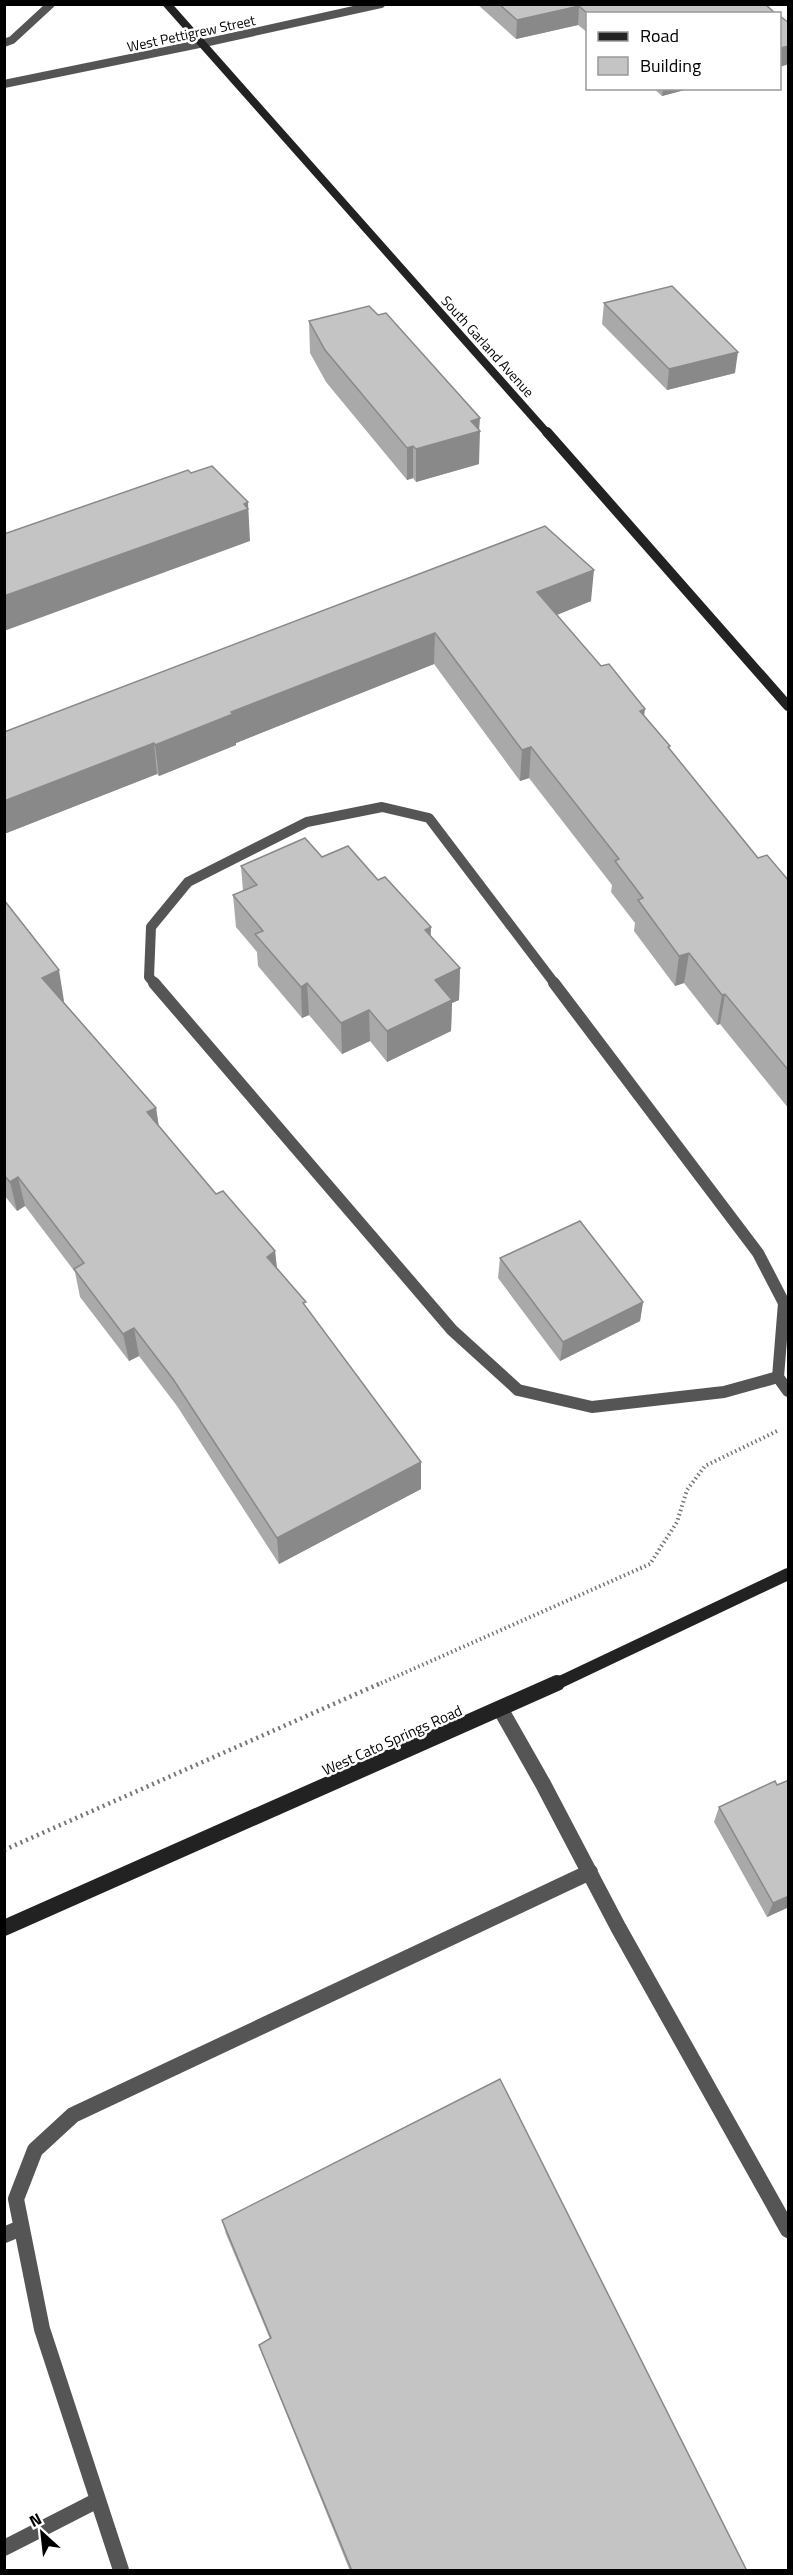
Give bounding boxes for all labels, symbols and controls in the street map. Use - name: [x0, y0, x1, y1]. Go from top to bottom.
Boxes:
- street label: West Pettigrew Street: [125, 9, 257, 57]
- legend: [586, 12, 781, 90]
- text: Road: [640, 22, 679, 49]
- text: Building: [640, 52, 701, 79]
- street label: South Garland Avenue: [437, 291, 539, 401]
- street label: West Cato Springs Road: [318, 1699, 466, 1781]
- north arrow: [12, 2503, 72, 2563]
- text: N: [25, 2506, 46, 2533]

